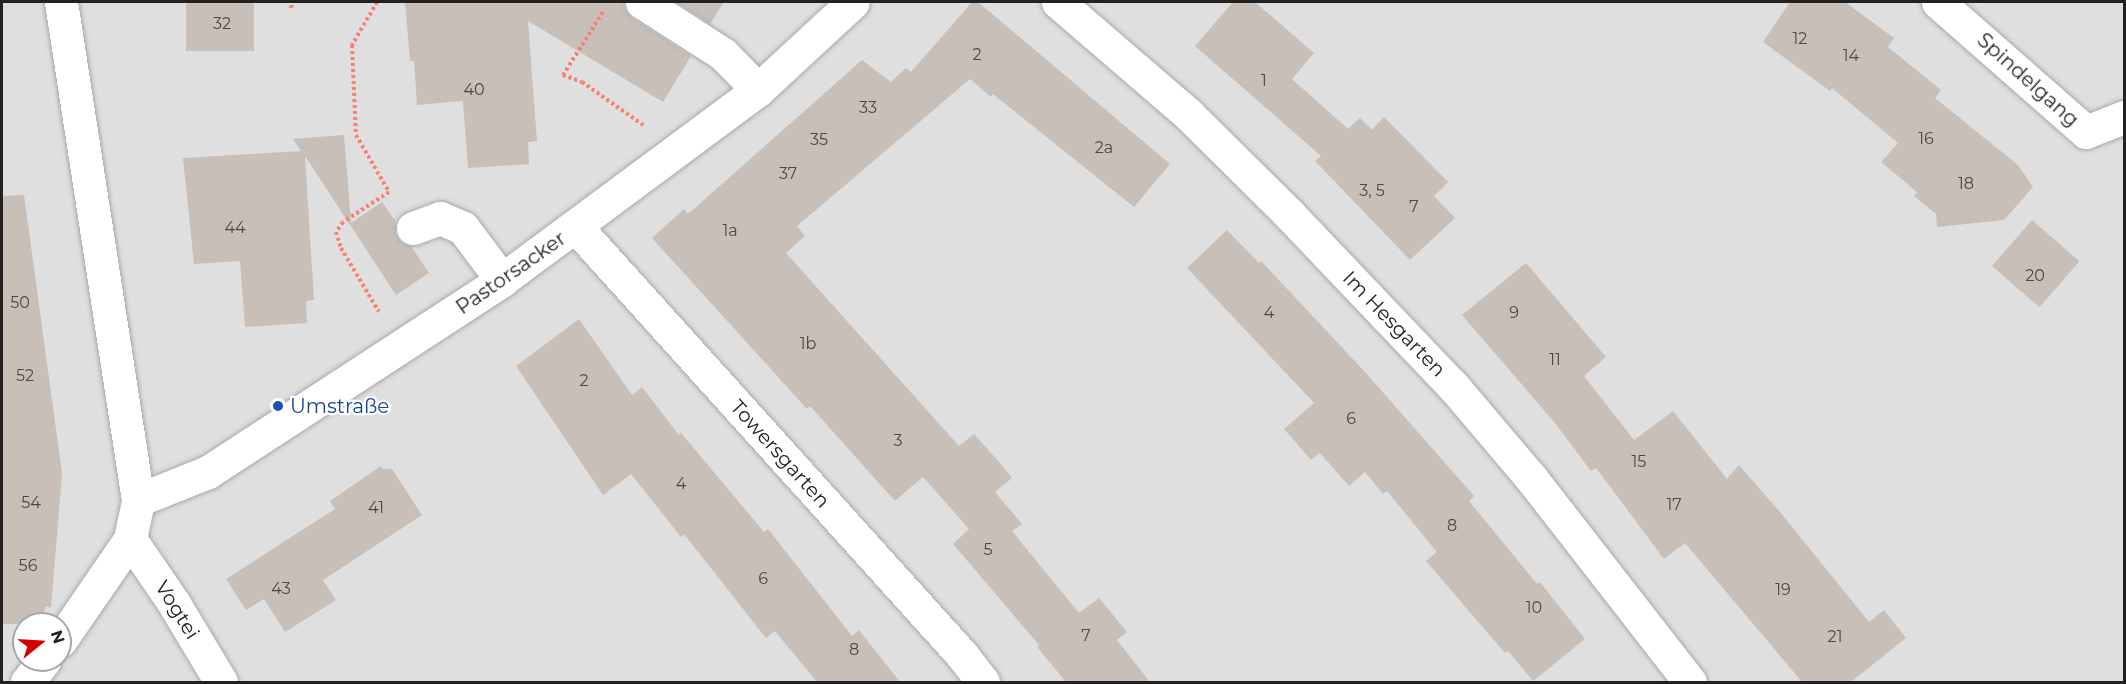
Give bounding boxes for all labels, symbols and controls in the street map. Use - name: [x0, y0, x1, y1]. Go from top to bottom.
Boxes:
- house number: 32: [213, 14, 231, 34]
- street label: Spindelgang: [1972, 28, 2084, 132]
- house number: 12: [1793, 29, 1807, 49]
- house number: 2: [972, 45, 982, 65]
- house number: 14: [1843, 46, 1859, 66]
- house number: 1: [1261, 71, 1267, 91]
- house number: 40: [463, 80, 485, 100]
- house number: 33: [859, 98, 877, 118]
- house number: 16: [1918, 129, 1934, 149]
- house number: 35: [810, 130, 828, 150]
- house number: 2a: [1095, 138, 1113, 158]
- house number: 37: [779, 164, 797, 184]
- house number: 18: [1958, 174, 1974, 194]
- house number: 3, 5: [1359, 181, 1385, 201]
- house number: 7: [1409, 197, 1419, 217]
- house number: 44: [224, 218, 246, 238]
- house number: 1a: [722, 221, 738, 241]
- street label: Pastorsacker: [452, 226, 570, 320]
- street label: Im Hesgarten: [1338, 266, 1450, 382]
- house number: 20: [2025, 266, 2045, 286]
- house number: 50: [10, 293, 30, 313]
- house number: 4: [1264, 303, 1274, 323]
- house number: 9: [1509, 303, 1519, 323]
- house number: 1b: [800, 334, 816, 354]
- house number: 11: [1549, 350, 1561, 370]
- house number: 52: [16, 366, 34, 386]
- house number: 2: [579, 371, 589, 391]
- place label: Umstraße: [290, 394, 389, 418]
- street label: Towersgarten: [725, 395, 835, 513]
- marker: Umstraße: [271, 399, 285, 413]
- house number: 6: [1346, 409, 1356, 429]
- house number: 3: [893, 431, 903, 451]
- house number: 15: [1632, 452, 1646, 472]
- house number: 4: [676, 474, 686, 494]
- house number: 54: [21, 493, 41, 513]
- house number: 17: [1666, 495, 1682, 515]
- house number: 41: [368, 498, 384, 518]
- house number: 8: [1447, 516, 1457, 536]
- house number: 5: [983, 540, 993, 560]
- house number: 56: [19, 556, 37, 576]
- house number: 6: [758, 569, 768, 589]
- street label: Vogtei: [150, 576, 204, 644]
- house number: 43: [271, 579, 291, 599]
- house number: 19: [1775, 580, 1791, 600]
- house number: 10: [1526, 598, 1542, 618]
- north arrow: [12, 612, 72, 672]
- house number: 7: [1081, 626, 1091, 646]
- house number: 21: [1828, 627, 1842, 647]
- text: N: [47, 628, 69, 646]
- house number: 8: [849, 640, 859, 660]

